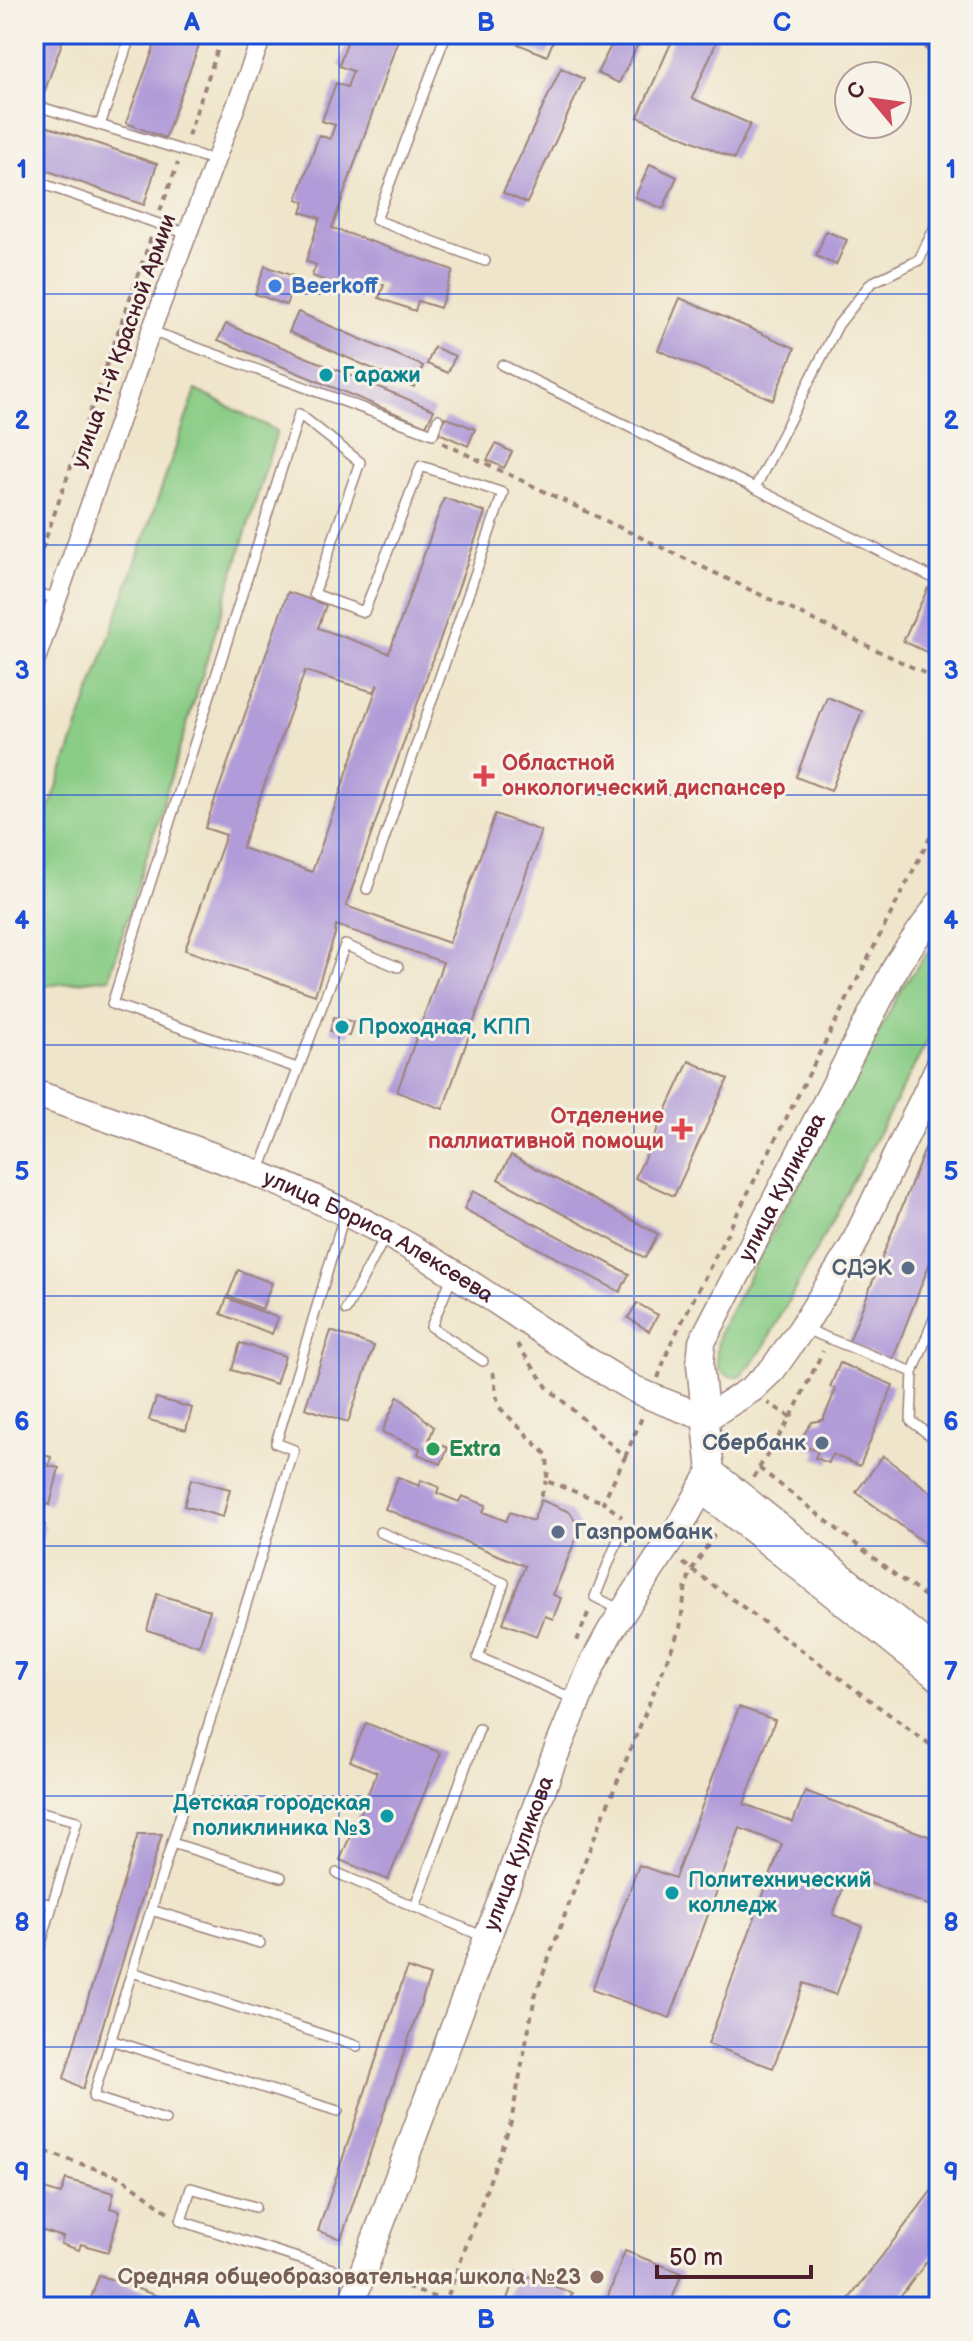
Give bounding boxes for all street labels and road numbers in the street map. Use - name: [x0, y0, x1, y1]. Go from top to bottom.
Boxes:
- street label: улица 11-й Красной Армии: [65, 210, 183, 472]
- street label: улица Куликова: [733, 1108, 832, 1266]
- street label: улица Бориса Алексеева: [259, 1164, 499, 1309]
- street label: улица Куликова: [477, 1772, 560, 1935]

